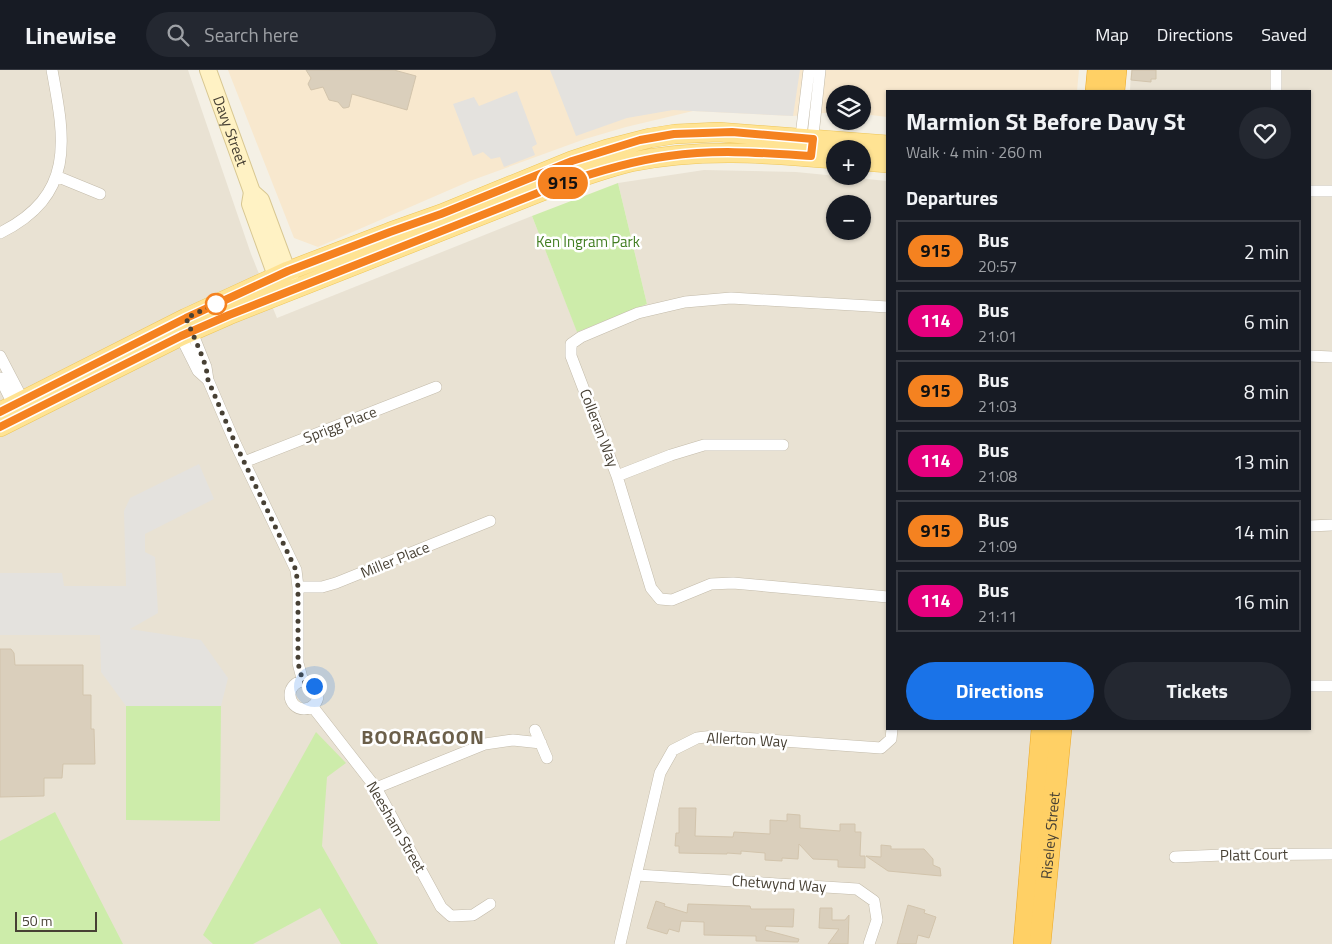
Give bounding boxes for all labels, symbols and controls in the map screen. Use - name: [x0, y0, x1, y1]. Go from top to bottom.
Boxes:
- search box: [146, 12, 496, 57]
- text: Linewise: [25, 17, 116, 53]
- text: Search here: [204, 20, 299, 49]
- icon: search: [164, 21, 192, 49]
- text: Map: [1095, 21, 1129, 48]
- text: Directions: [1157, 21, 1233, 48]
- text: Saved: [1261, 21, 1307, 48]
- map controls: [826, 85, 871, 240]
- button: layers: [826, 85, 871, 130]
- street label: Davy Street: [207, 92, 254, 170]
- text: Marmion St Before Davy St: [906, 103, 1185, 139]
- button: heart: [1239, 107, 1291, 159]
- button: +: [826, 140, 871, 185]
- text: Walk · 4 min · 260 m: [906, 140, 1042, 164]
- line badge: 915: [534, 167, 592, 199]
- text: 915: [548, 169, 578, 196]
- text: Departures: [906, 183, 998, 212]
- button: −: [826, 195, 871, 240]
- text: Bus: [978, 225, 1009, 254]
- park label: Ken Ingram Park: [536, 230, 640, 253]
- text: 915: [920, 237, 951, 264]
- text: 2 min: [1244, 237, 1289, 266]
- text: 20:57: [978, 254, 1017, 278]
- unlabelled marker: [205, 293, 227, 315]
- text: Bus: [978, 295, 1009, 324]
- text: 114: [920, 307, 951, 334]
- text: 6 min: [1244, 307, 1289, 336]
- text: 21:01: [978, 324, 1017, 348]
- text: Bus: [978, 365, 1009, 394]
- text: 915: [920, 377, 951, 404]
- text: 8 min: [1244, 377, 1289, 406]
- street label: Colleran Way: [574, 385, 625, 470]
- text: 21:03: [978, 394, 1017, 418]
- street label: Sprigg Place: [300, 400, 380, 449]
- text: Bus: [978, 435, 1009, 464]
- text: 114: [920, 447, 951, 474]
- text: 13 min: [1233, 447, 1289, 476]
- text: 21:08: [978, 464, 1017, 488]
- text: Bus: [978, 505, 1009, 534]
- text: 915: [920, 517, 951, 544]
- text: 14 min: [1233, 517, 1289, 546]
- text: 21:09: [978, 534, 1017, 558]
- street label: Miller Place: [357, 535, 433, 584]
- text: Bus: [978, 575, 1009, 604]
- text: 114: [920, 587, 951, 614]
- text: 16 min: [1233, 587, 1289, 616]
- text: 21:11: [978, 604, 1017, 628]
- button: Directions: [906, 662, 1094, 720]
- button: Tickets: [1104, 662, 1291, 720]
- your location: [302, 674, 327, 699]
- district label: BOORAGOON: [361, 721, 485, 752]
- street label: Allerton Way: [706, 726, 788, 753]
- street label: Neesham Street: [361, 777, 432, 877]
- street label: Riseley Street: [1034, 790, 1066, 880]
- street label: Platt Court: [1220, 842, 1289, 867]
- street label: Chetwynd Way: [731, 869, 827, 898]
- scale bar: [15, 909, 98, 932]
- text: 50 m: [22, 910, 52, 931]

